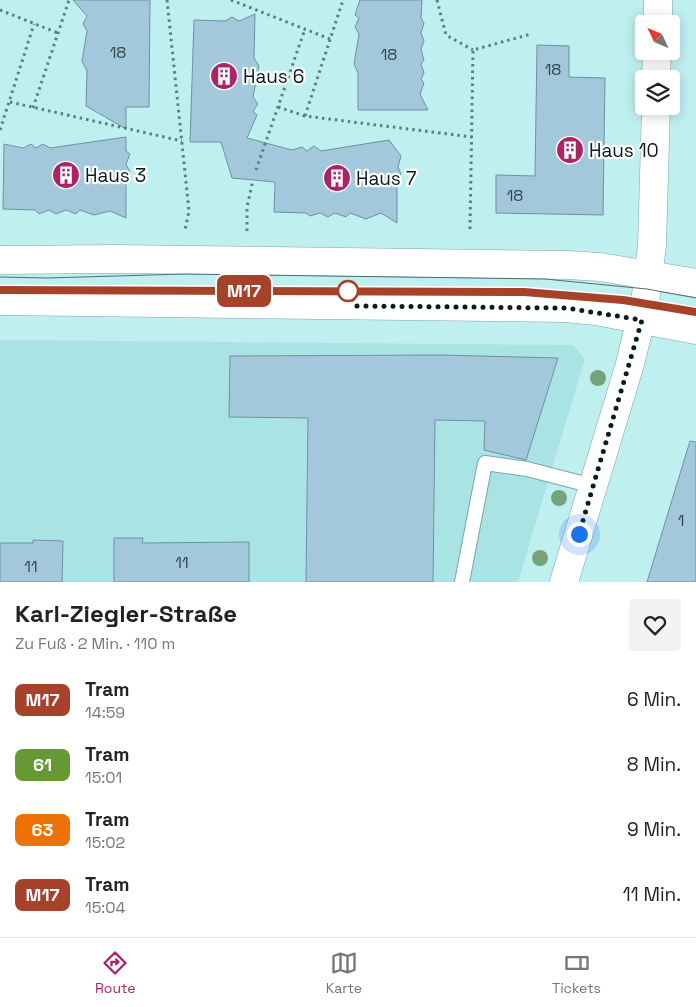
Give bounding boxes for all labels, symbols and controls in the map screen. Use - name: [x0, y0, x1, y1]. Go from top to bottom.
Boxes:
- north arrow: [635, 15, 680, 60]
- map controls: [635, 15, 680, 115]
- house number: 18: [110, 42, 126, 63]
- house number: 18: [381, 44, 397, 65]
- house number: 18: [545, 59, 561, 80]
- building icon: Haus 6: [209, 61, 239, 91]
- place label: Haus 6: [243, 64, 304, 89]
- button: layers: [635, 70, 680, 115]
- building icon: Haus 10: [555, 135, 585, 165]
- place label: Haus 10: [589, 138, 659, 163]
- building icon: Haus 3: [51, 160, 81, 190]
- place label: Haus 3: [85, 163, 146, 188]
- building icon: Haus 7: [322, 163, 352, 193]
- place label: Haus 7: [356, 166, 417, 191]
- house number: 18: [507, 185, 523, 206]
- line badge: M17: [215, 275, 273, 307]
- text: M17: [227, 279, 261, 302]
- unlabelled marker: [337, 280, 359, 302]
- house number: 1: [678, 510, 684, 531]
- your location: [567, 522, 592, 547]
- house number: 11: [175, 552, 189, 573]
- house number: 11: [24, 556, 38, 577]
- text: Karl-Ziegler-Straße: [15, 598, 237, 629]
- button: heart: [629, 599, 681, 651]
- text: Zu Fuß · 2 Min. · 110 m: [15, 633, 175, 654]
- text: Tram: [85, 677, 129, 702]
- text: 6 Min.: [627, 687, 681, 712]
- text: M17: [26, 688, 59, 711]
- text: 14:59: [85, 702, 125, 723]
- text: Tram: [85, 742, 129, 767]
- text: 8 Min.: [627, 752, 681, 777]
- text: 61: [33, 753, 52, 776]
- text: 15:01: [85, 767, 122, 788]
- text: Tram: [85, 807, 129, 832]
- text: 9 Min.: [627, 817, 681, 842]
- text: 63: [31, 818, 54, 841]
- text: 15:02: [85, 832, 125, 853]
- text: Tram: [85, 872, 129, 897]
- text: 11 Min.: [623, 882, 681, 907]
- text: M17: [26, 883, 59, 906]
- text: 15:04: [85, 897, 126, 918]
- tab: Route: [95, 949, 136, 997]
- tab: Karte: [326, 949, 362, 997]
- tab: Tickets: [552, 949, 601, 997]

